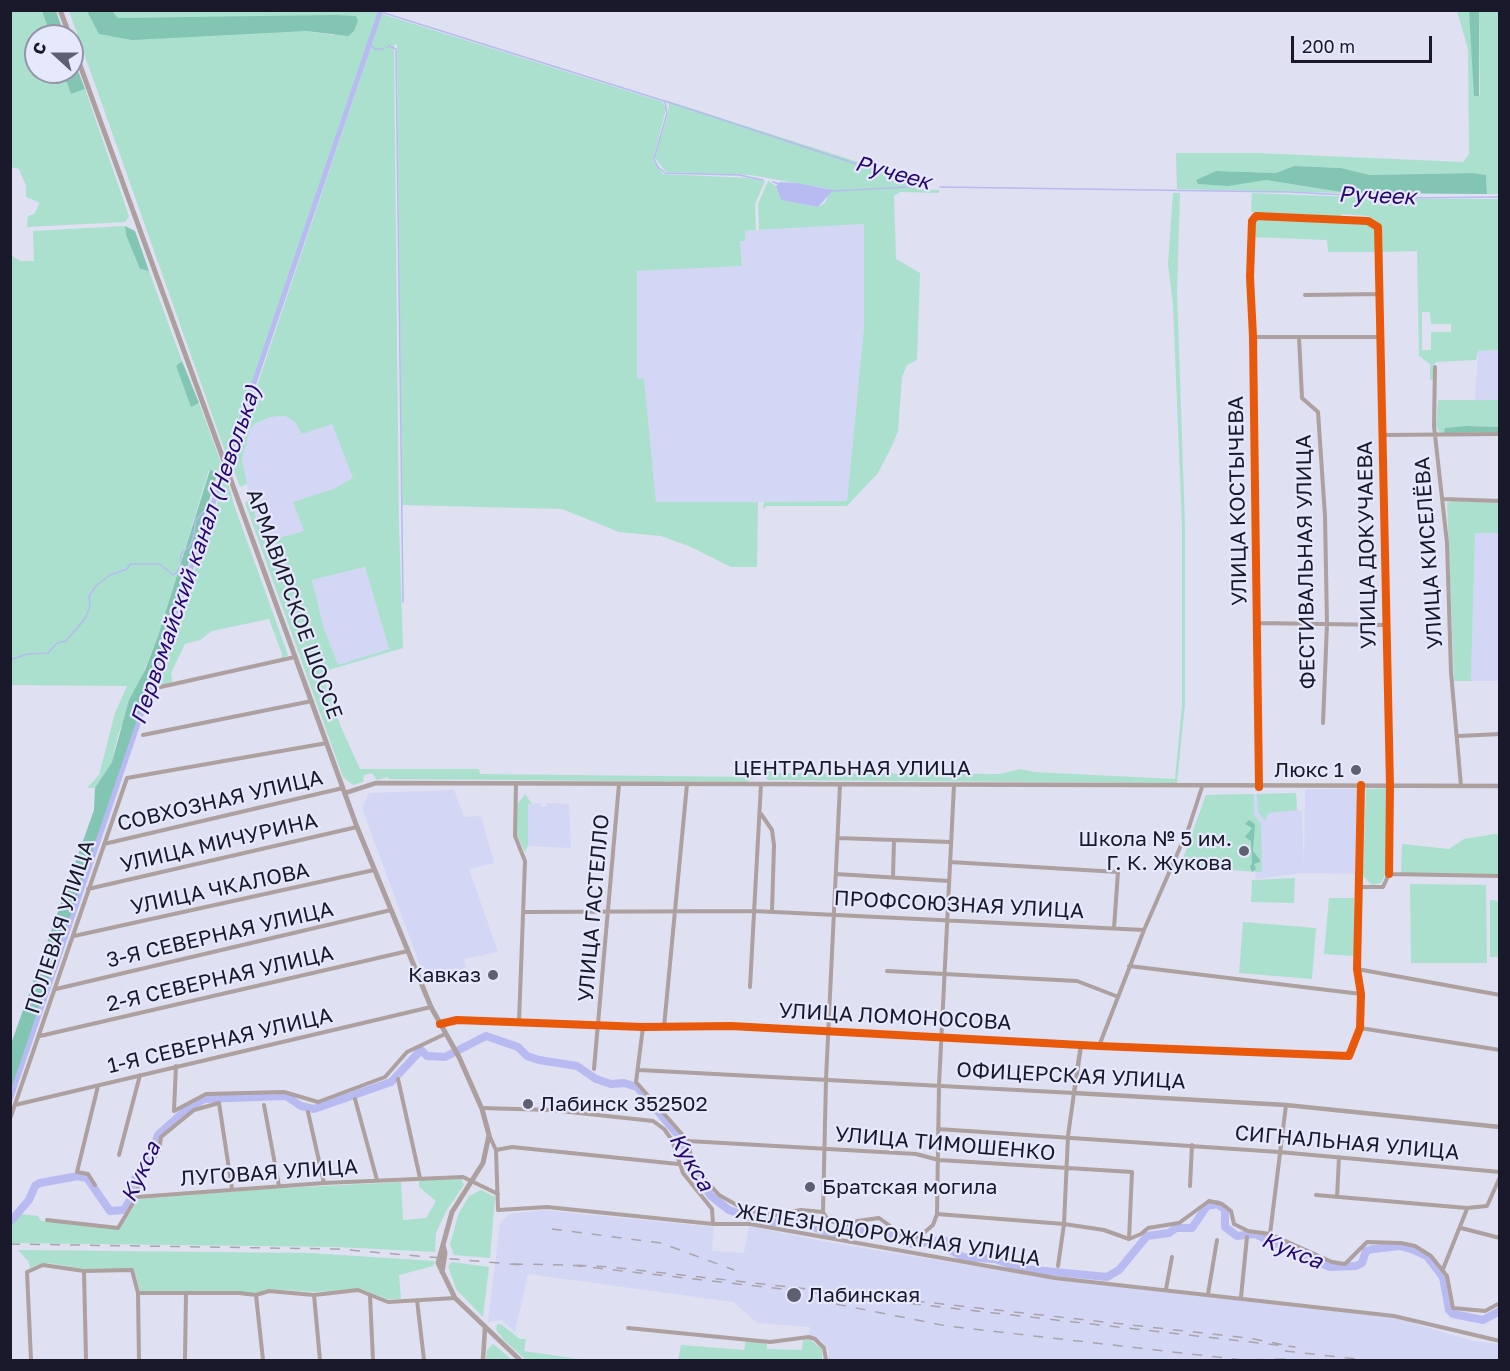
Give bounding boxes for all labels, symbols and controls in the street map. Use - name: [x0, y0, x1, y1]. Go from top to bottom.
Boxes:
- north arrow: [24, 24, 84, 84]
- scale bar: [1294, 24, 1435, 62]
- text: 200 m: [1302, 35, 1355, 57]
- text: С: [28, 39, 50, 57]
- water label: Ручеек: [852, 150, 934, 196]
- water label: Ручеек: [1338, 181, 1416, 211]
- water label: Первомайский канал (Неволька): [125, 382, 267, 728]
- street label: УЛИЦА КОСТЫЧЕВА: [1224, 396, 1252, 606]
- street label: ФЕСТИВАЛЬНАЯ УЛИЦА: [1291, 434, 1321, 690]
- street label: УЛИЦА ДОКУЧАЕВА: [1353, 441, 1381, 649]
- street label: УЛИЦА КИСЕЛЁВА: [1410, 456, 1448, 650]
- street label: АРМАВИРСКОЕ ШОССЕ: [241, 485, 347, 723]
- street label: ЦЕНТРАЛЬНАЯ УЛИЦА: [733, 755, 971, 781]
- place label: Люкс 1: [1274, 757, 1344, 783]
- marker: Люкс 1: [1349, 763, 1363, 777]
- street label: СОВХОЗНАЯ УЛИЦА: [115, 765, 325, 837]
- street label: УЛИЦА МИЧУРИНА: [118, 808, 320, 878]
- street label: УЛИЦА ГАСТЕЛЛО: [573, 813, 615, 1003]
- place label: Школа № 5 им. Г. К. Жукова: [1078, 826, 1232, 876]
- street label: ПОЛЕВАЯ УЛИЦА: [20, 837, 100, 1017]
- marker: Школа № 5 им. Г. К. Жукова: [1237, 844, 1251, 858]
- street label: УЛИЦА ЧКАЛОВА: [128, 858, 312, 920]
- street label: ПРОФСОЮЗНАЯ УЛИЦА: [833, 886, 1085, 924]
- street label: 3-Я СЕВЕРНАЯ УЛИЦА: [104, 897, 336, 973]
- street label: 2-Я СЕВЕРНАЯ УЛИЦА: [104, 941, 336, 1017]
- place label: Кавказ: [408, 962, 481, 988]
- marker: Кавказ: [486, 968, 500, 982]
- street label: УЛИЦА ЛОМОНОСОВА: [778, 998, 1012, 1036]
- street label: 1-Я СЕВЕРНАЯ УЛИЦА: [105, 1003, 335, 1079]
- street label: ОФИЦЕРСКАЯ УЛИЦА: [956, 1057, 1186, 1095]
- place label: Лабинск 352502: [540, 1091, 708, 1117]
- marker: Лабинск 352502: [521, 1097, 535, 1111]
- street label: СИГНАЛЬНАЯ УЛИЦА: [1234, 1121, 1460, 1165]
- street label: УЛИЦА ТИМОШЕНКО: [834, 1122, 1056, 1166]
- water label: Кукса: [663, 1128, 719, 1196]
- water label: Кукса: [116, 1138, 166, 1206]
- street label: ЛУГОВАЯ УЛИЦА: [179, 1154, 359, 1192]
- place label: Братская могила: [822, 1174, 997, 1200]
- marker: Братская могила: [803, 1180, 817, 1194]
- street label: ЖЕЛЕЗНОДОРОЖНАЯ УЛИЦА: [733, 1198, 1043, 1272]
- water label: Кукса: [1258, 1227, 1326, 1275]
- place label: Лабинская: [808, 1282, 920, 1308]
- marker: Лабинская: [785, 1286, 803, 1304]

